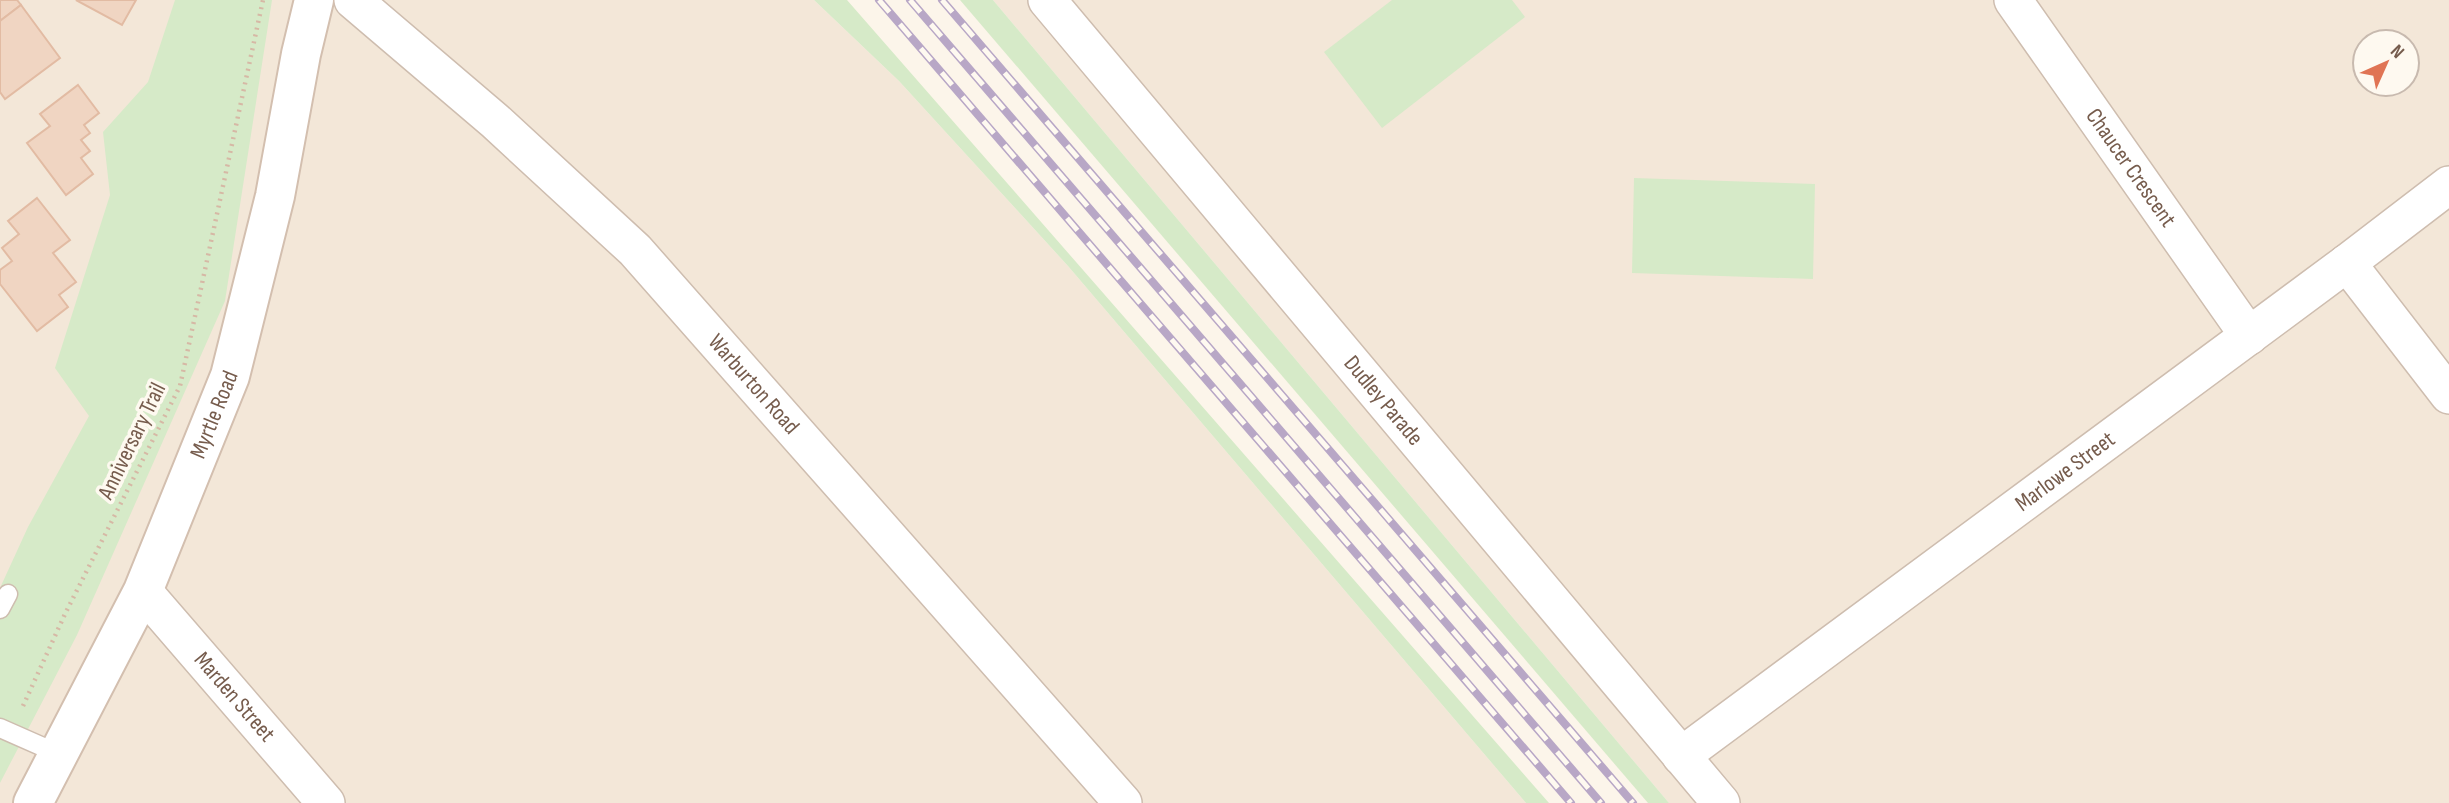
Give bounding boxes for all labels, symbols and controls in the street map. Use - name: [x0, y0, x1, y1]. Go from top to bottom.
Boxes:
- north arrow: [2351, 28, 2421, 98]
- text: N: [2385, 40, 2409, 64]
- street label: Chaucer Crescent: [2080, 103, 2182, 232]
- street label: Warburton Road: [702, 328, 805, 440]
- street label: Dudley Parade: [1338, 350, 1429, 451]
- street label: Myrtle Road: [184, 367, 245, 463]
- street label: Anniversary Trail: [91, 378, 172, 505]
- street label: Marlowe Street: [2010, 425, 2121, 518]
- street label: Marden Street: [188, 646, 281, 748]

